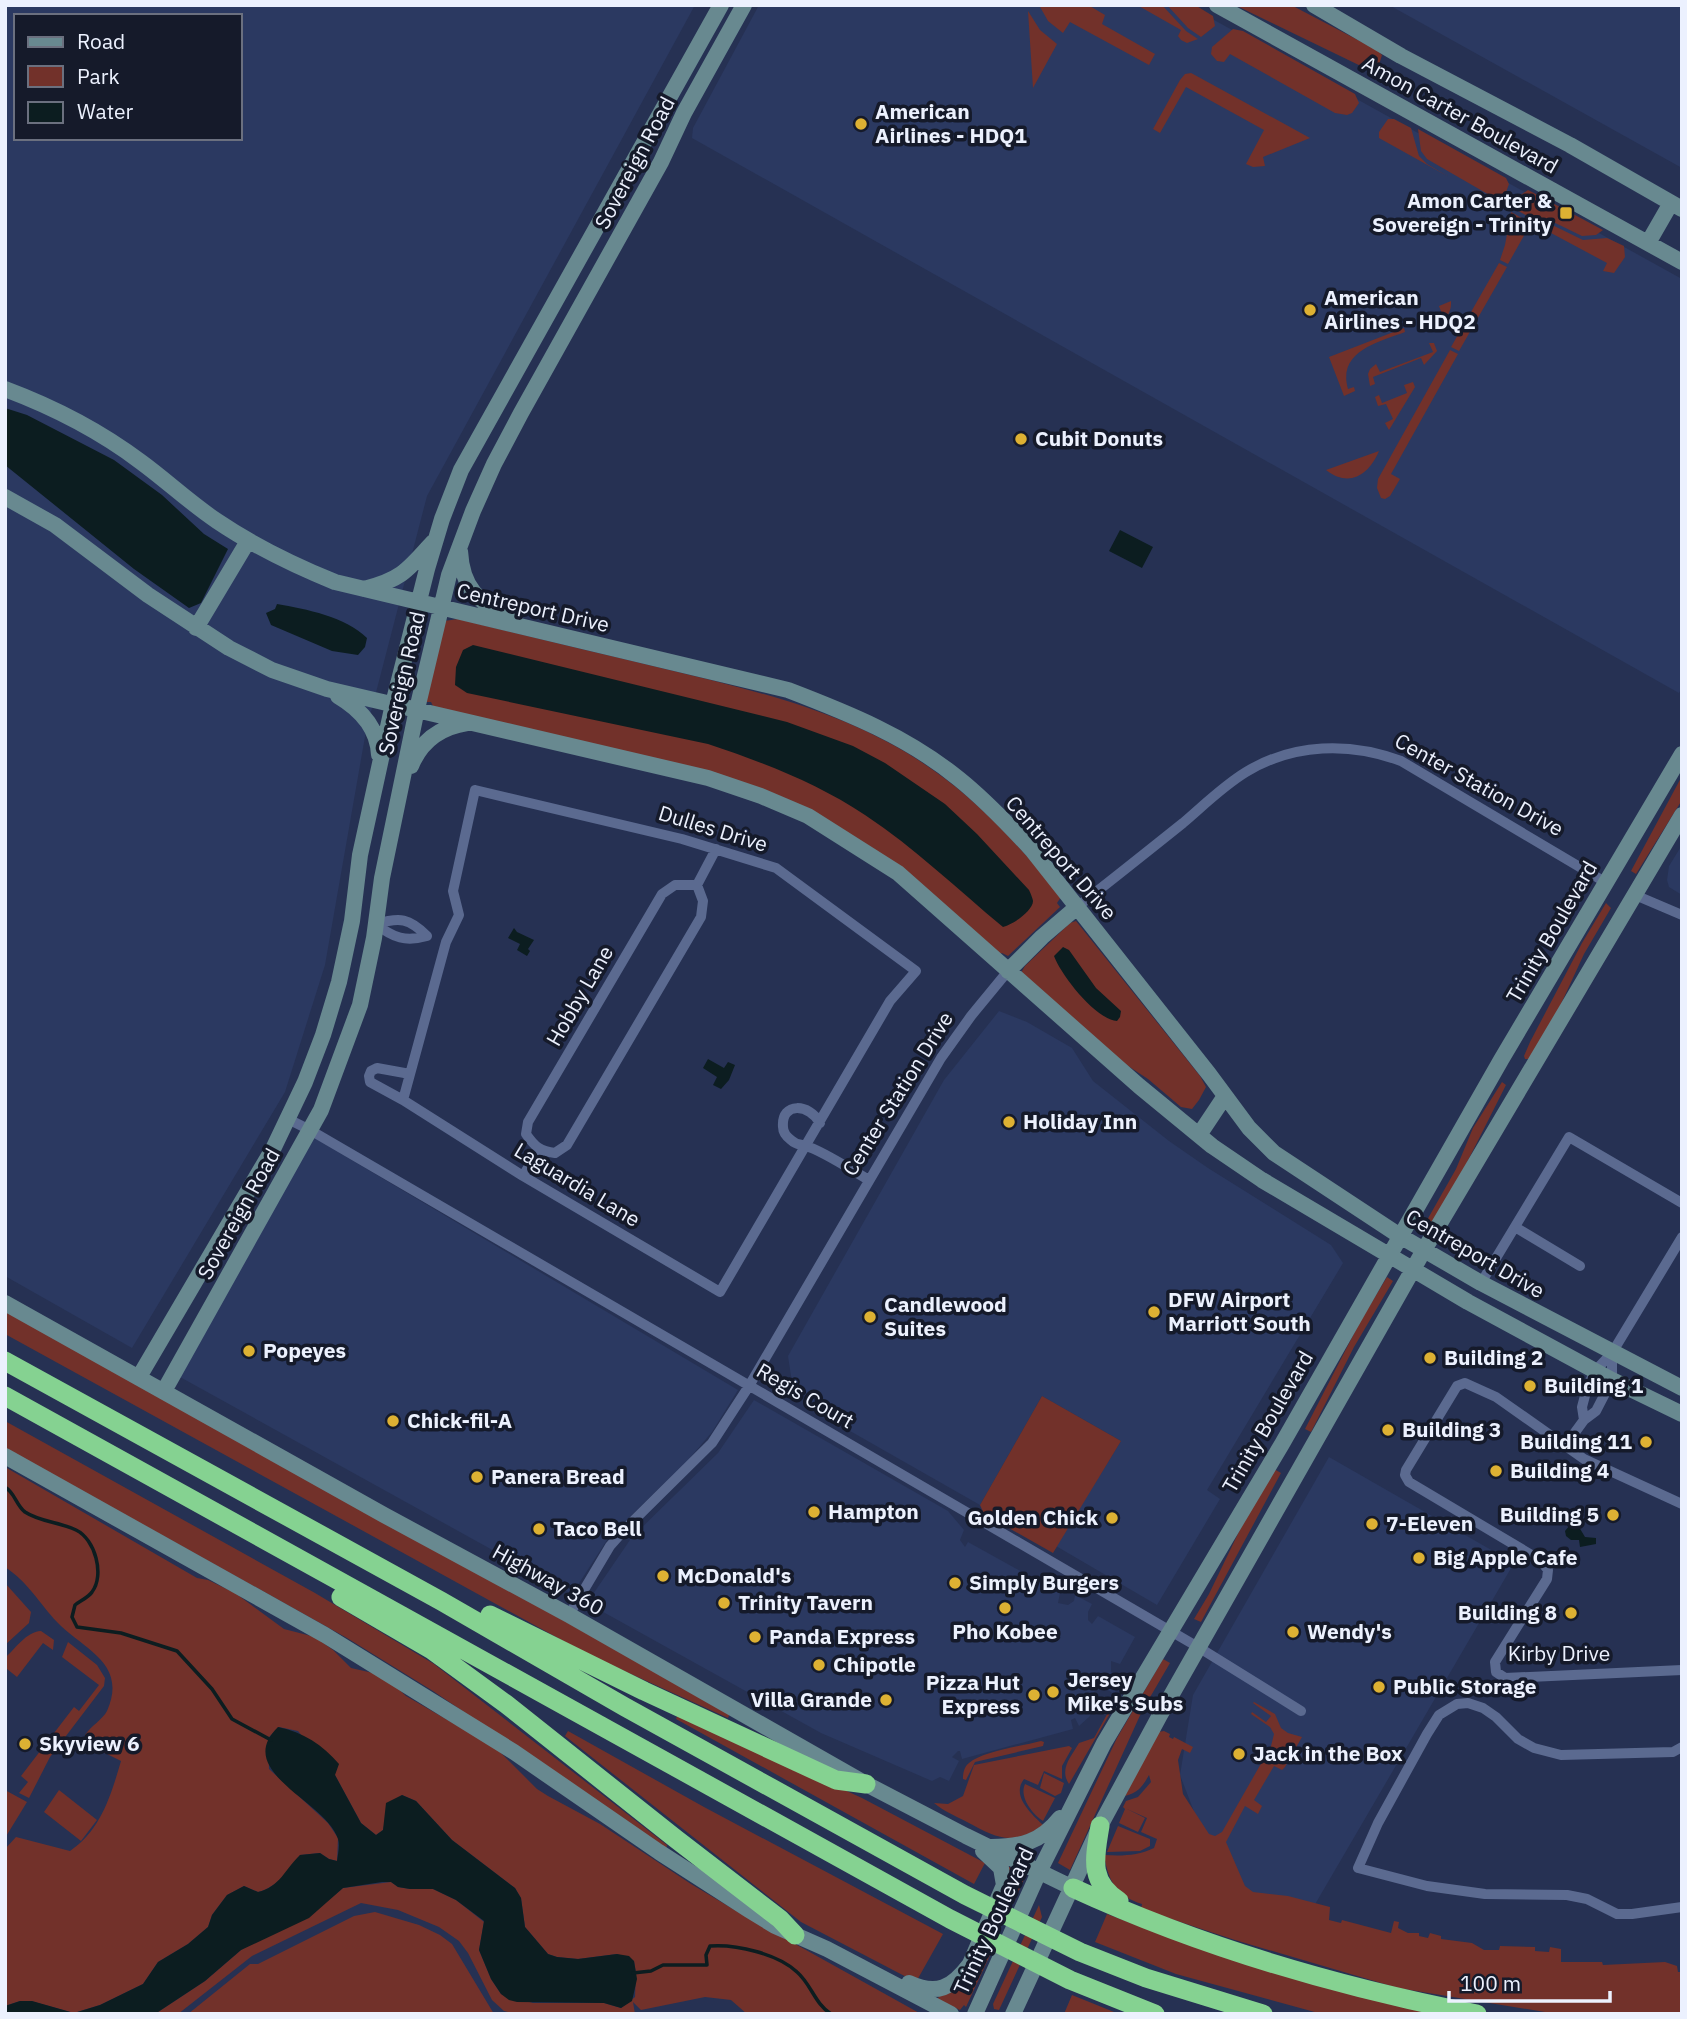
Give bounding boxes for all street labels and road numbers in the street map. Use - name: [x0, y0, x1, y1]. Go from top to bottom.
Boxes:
- street label: Amon Carter Boulevard: [1358, 49, 1563, 180]
- street label: Sovereign Road: [587, 91, 681, 234]
- street label: Centreport Drive: [454, 576, 612, 638]
- street label: Sovereign Road: [371, 608, 431, 757]
- street label: Center Station Drive: [1390, 726, 1569, 842]
- street label: Centreport Drive: [1000, 789, 1123, 925]
- street label: Dulles Drive: [655, 798, 771, 858]
- street label: Trinity Boulevard: [1499, 855, 1603, 1008]
- street label: Hobby Lane: [539, 940, 619, 1051]
- street label: Center Station Drive: [835, 1006, 959, 1181]
- street label: Laguardia Lane: [509, 1136, 646, 1233]
- street label: Sovereign Road: [190, 1143, 286, 1284]
- street label: Centreport Drive: [1401, 1202, 1550, 1304]
- street label: Trinity Boulevard: [1215, 1345, 1319, 1498]
- street label: Regis Court: [752, 1356, 859, 1434]
- street label: Highway 360: [488, 1537, 609, 1621]
- street label: Kirby Drive: [1508, 1639, 1610, 1667]
- street label: Trinity Boulevard: [947, 1842, 1040, 1999]

